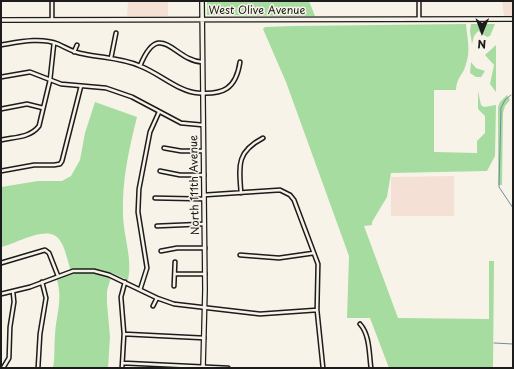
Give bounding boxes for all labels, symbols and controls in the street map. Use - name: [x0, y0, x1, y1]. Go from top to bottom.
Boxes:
- street label: West Olive Avenue: [209, 4, 305, 18]
- north arrow: [462, 12, 502, 52]
- text: N: [477, 36, 486, 53]
- street label: North 111th Avenue: [188, 135, 202, 235]

